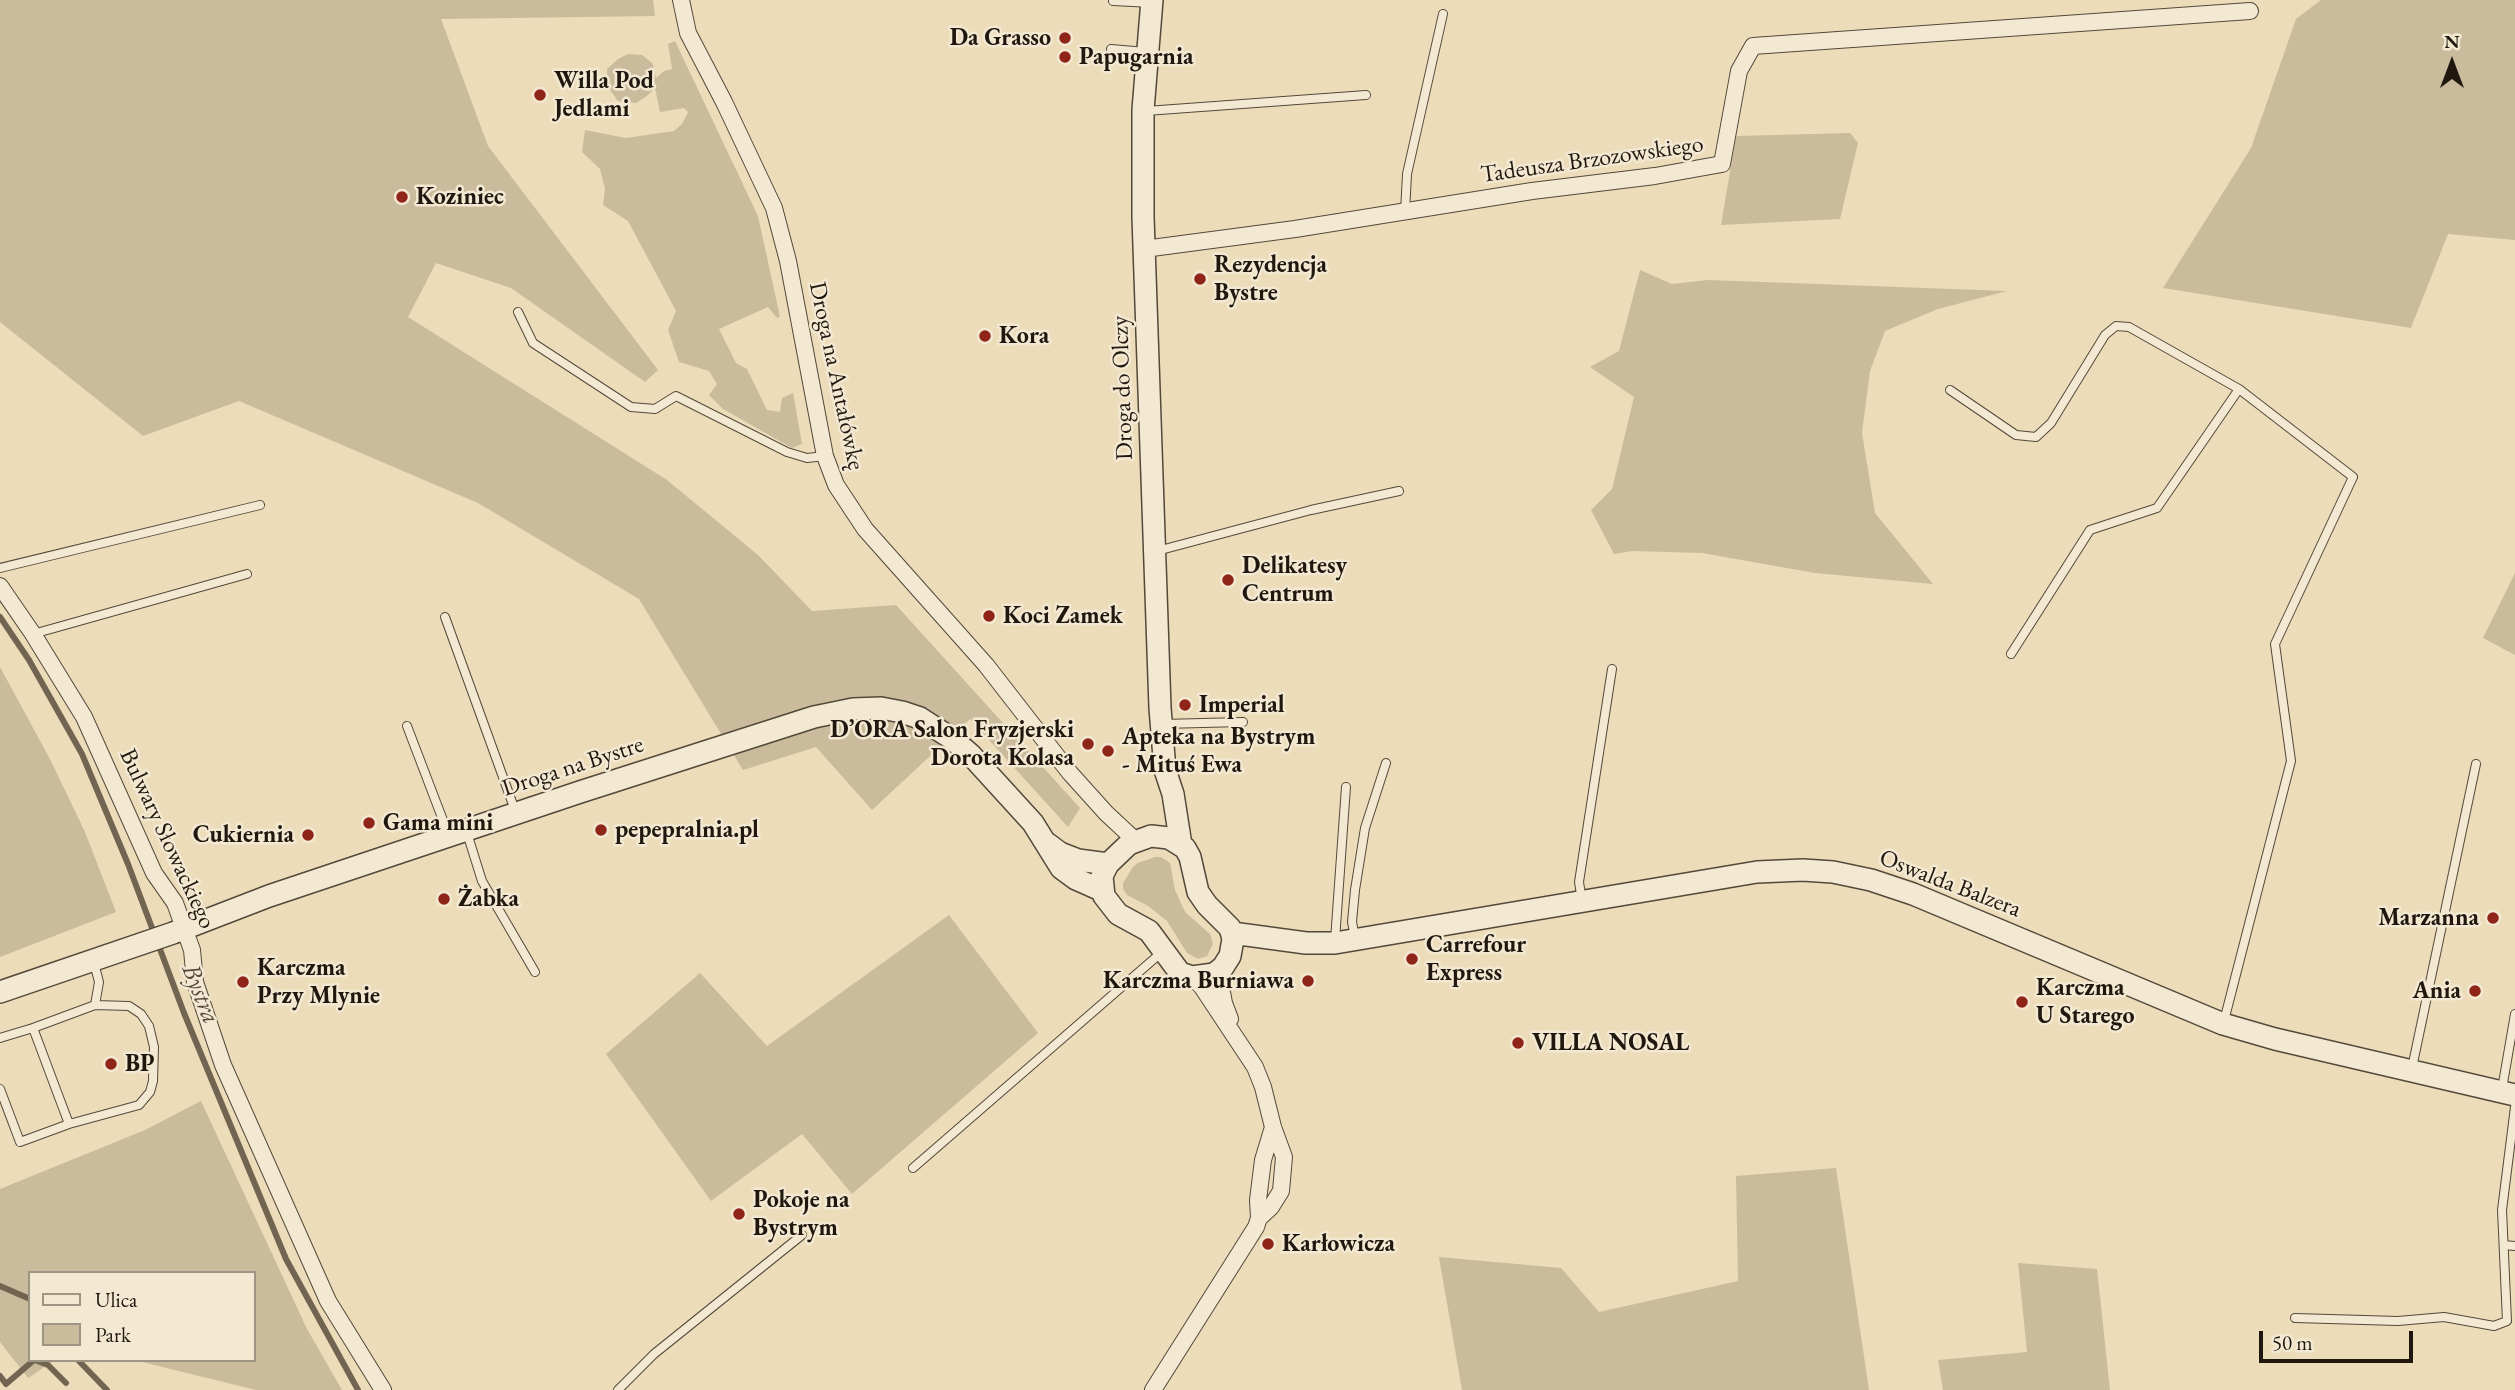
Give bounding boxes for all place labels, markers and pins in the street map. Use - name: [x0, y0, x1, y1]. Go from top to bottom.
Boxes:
- place label: Da Grasso: [950, 24, 1051, 52]
- marker: Da Grasso: [1057, 30, 1073, 46]
- place label: Papugarnia: [1079, 43, 1194, 71]
- marker: Papugarnia: [1057, 49, 1073, 65]
- place label: Willa Pod Jedlami: [554, 67, 654, 123]
- marker: Willa Pod Jedlami: [532, 87, 548, 103]
- place label: Koziniec: [416, 183, 504, 211]
- marker: Koziniec: [394, 189, 410, 205]
- place label: Rezydencja Bystre: [1214, 251, 1327, 307]
- marker: Rezydencja Bystre: [1192, 271, 1208, 287]
- place label: Kora: [999, 322, 1049, 350]
- marker: Kora: [977, 328, 993, 344]
- place label: Delikatesy Centrum: [1242, 552, 1347, 608]
- marker: Delikatesy Centrum: [1220, 572, 1236, 588]
- place label: Koci Zamek: [1003, 602, 1123, 630]
- marker: Koci Zamek: [981, 608, 997, 624]
- place label: Imperial: [1199, 691, 1285, 719]
- marker: Imperial: [1177, 697, 1193, 713]
- place label: D’ORA Salon Fryzjerski Dorota Kolasa: [830, 716, 1074, 772]
- place label: Apteka na Bystrym - Mituś Ewa: [1122, 723, 1315, 779]
- marker: D’ORA Salon Fryzjerski Dorota Kolasa: [1080, 736, 1096, 752]
- marker: Apteka na Bystrym - Mituś Ewa: [1100, 743, 1116, 759]
- place label: Gama mini: [383, 809, 493, 837]
- marker: Gama mini: [361, 815, 377, 831]
- place label: pepepralnia.pl: [615, 816, 759, 844]
- place label: Cukiernia: [193, 821, 294, 849]
- marker: pepepralnia.pl: [593, 822, 609, 838]
- marker: Cukiernia: [300, 827, 316, 843]
- place label: Żabka: [458, 885, 519, 913]
- marker: Żabka: [436, 891, 452, 907]
- place label: Marzanna: [2378, 904, 2479, 932]
- marker: Marzanna: [2485, 910, 2501, 926]
- place label: Carrefour Express: [1426, 931, 1526, 987]
- marker: Carrefour Express: [1404, 951, 1420, 967]
- place label: Karczma Przy Mlynie: [257, 954, 380, 1010]
- place label: Karczma Burniawa: [1103, 967, 1294, 995]
- marker: Karczma Burniawa: [1300, 973, 1316, 989]
- marker: Karczma Przy Mlynie: [235, 974, 251, 990]
- place label: Karczma U Starego: [2036, 974, 2134, 1030]
- place label: Ania: [2413, 977, 2461, 1005]
- marker: Ania: [2467, 983, 2483, 999]
- marker: Karczma U Starego: [2014, 994, 2030, 1010]
- place label: VILLA NOSAL: [1532, 1029, 1689, 1057]
- marker: VILLA NOSAL: [1510, 1035, 1526, 1051]
- place label: BP: [125, 1050, 155, 1078]
- marker: BP: [103, 1056, 119, 1072]
- place label: Pokoje na Bystrym: [753, 1186, 849, 1242]
- marker: Pokoje na Bystrym: [731, 1206, 747, 1222]
- place label: Karłowicza: [1282, 1230, 1395, 1258]
- marker: Karłowicza: [1260, 1236, 1276, 1252]

